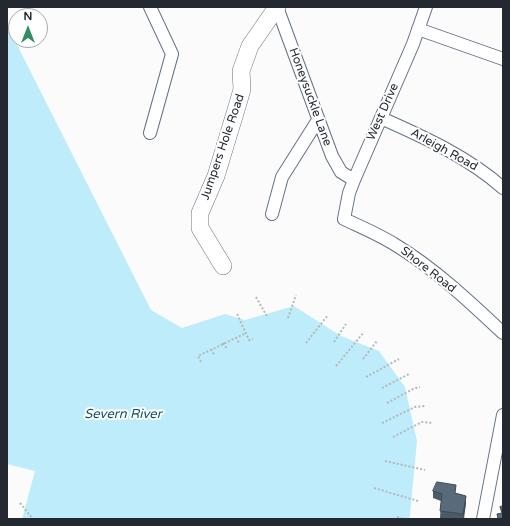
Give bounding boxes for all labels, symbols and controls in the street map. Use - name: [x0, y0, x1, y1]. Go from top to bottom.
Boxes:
- north arrow: [8, 8, 48, 48]
- text: N: [24, 10, 32, 23]
- street label: Honeysuckle Lane: [286, 46, 334, 148]
- street label: West Drive: [364, 81, 402, 143]
- street label: Jumpers Hole Road: [198, 92, 248, 202]
- street label: Arleigh Road: [408, 126, 480, 174]
- street label: Shore Road: [397, 244, 459, 296]
- water label: Severn River: [84, 407, 162, 423]

